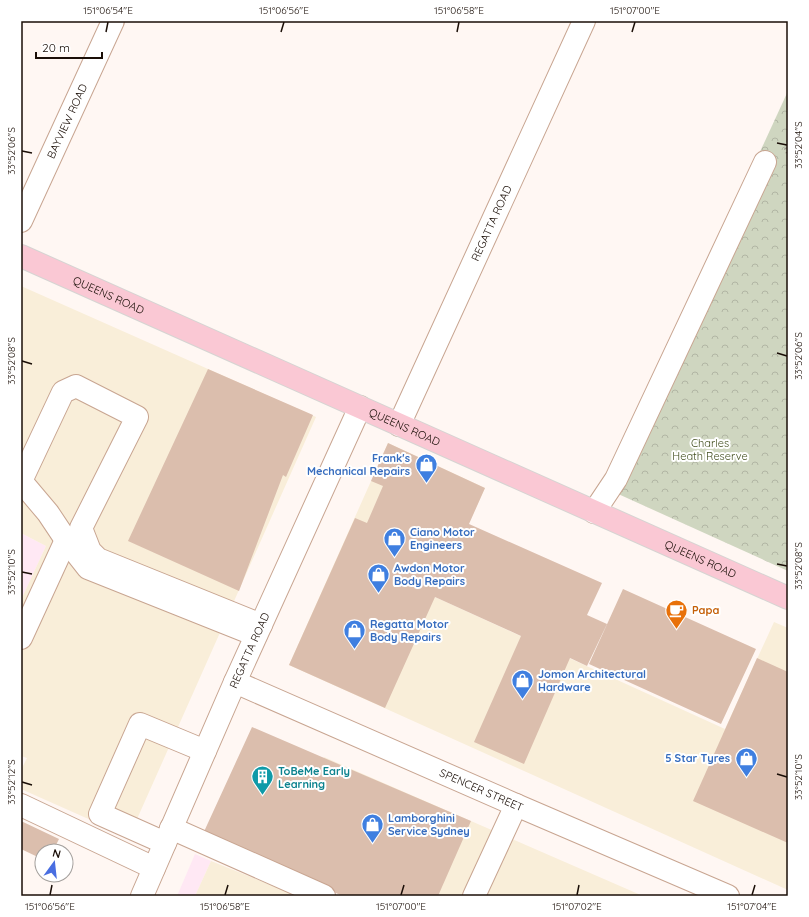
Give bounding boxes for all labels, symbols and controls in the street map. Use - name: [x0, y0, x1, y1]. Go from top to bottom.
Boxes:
- text: 151°06'54"E: [83, 4, 133, 17]
- text: 151°06'56"E: [259, 4, 309, 17]
- text: 151°06'58"E: [434, 4, 484, 17]
- text: 151°07'00"E: [610, 4, 660, 17]
- scale bar: [36, 34, 102, 60]
- text: 20 m: [42, 40, 70, 55]
- street label: BAYVIEW ROAD: [44, 81, 90, 161]
- text: 33°52'04"S: [792, 121, 805, 169]
- text: 33°52'06"S: [5, 127, 18, 175]
- street label: REGATTA ROAD: [468, 183, 515, 263]
- street label: QUEENS ROAD: [71, 273, 147, 317]
- text: 33°52'06"S: [792, 332, 805, 380]
- text: 33°52'08"S: [5, 337, 18, 385]
- street label: QUEENS ROAD: [367, 405, 443, 449]
- park label: Charles Heath Reserve: [672, 436, 748, 463]
- place label: Frank's Mechanical Repairs: [307, 451, 410, 478]
- shop icon: Frank's Mechanical Repairs: [413, 451, 439, 484]
- shop icon: Ciano Motor Engineers: [382, 525, 408, 558]
- place label: Ciano Motor Engineers: [410, 525, 475, 552]
- street label: QUEENS ROAD: [663, 537, 738, 581]
- text: 33°52'08"S: [792, 542, 805, 590]
- text: 33°52'10"S: [5, 549, 18, 595]
- shop icon: Awdon Motor Body Repairs: [366, 561, 392, 594]
- place label: Awdon Motor Body Repairs: [394, 561, 465, 588]
- cafe icon: Papa: [663, 597, 689, 630]
- place label: Papa: [692, 603, 719, 617]
- street label: REGATTA ROAD: [226, 610, 273, 690]
- shop icon: Regatta Motor Body Repairs: [341, 617, 367, 650]
- place label: Regatta Motor Body Repairs: [370, 617, 449, 644]
- shop icon: Jomon Architectural Hardware: [509, 667, 535, 700]
- place label: Jomon Architectural Hardware: [538, 667, 646, 694]
- shop icon: 5 Star Tyres: [733, 745, 759, 778]
- place label: 5 Star Tyres: [665, 751, 730, 765]
- text: 33°52'10"S: [792, 754, 805, 800]
- text: 33°52'12"S: [5, 759, 18, 805]
- building icon: ToBeMe Early Learning: [250, 764, 276, 797]
- place label: ToBeMe Early Learning: [278, 764, 350, 791]
- street label: SPENCER STREET: [437, 765, 526, 814]
- shop icon: Lamborghini Service Sydney: [360, 811, 386, 844]
- place label: Lamborghini Service Sydney: [388, 811, 470, 838]
- north arrow: [34, 843, 74, 883]
- text: N: [51, 846, 62, 861]
- text: 151°06'56"E: [25, 900, 75, 913]
- text: 151°06'58"E: [200, 900, 250, 913]
- text: 151°07'00"E: [376, 900, 426, 913]
- text: 151°07'02"E: [552, 900, 602, 913]
- text: 151°07'04"E: [727, 900, 777, 913]

